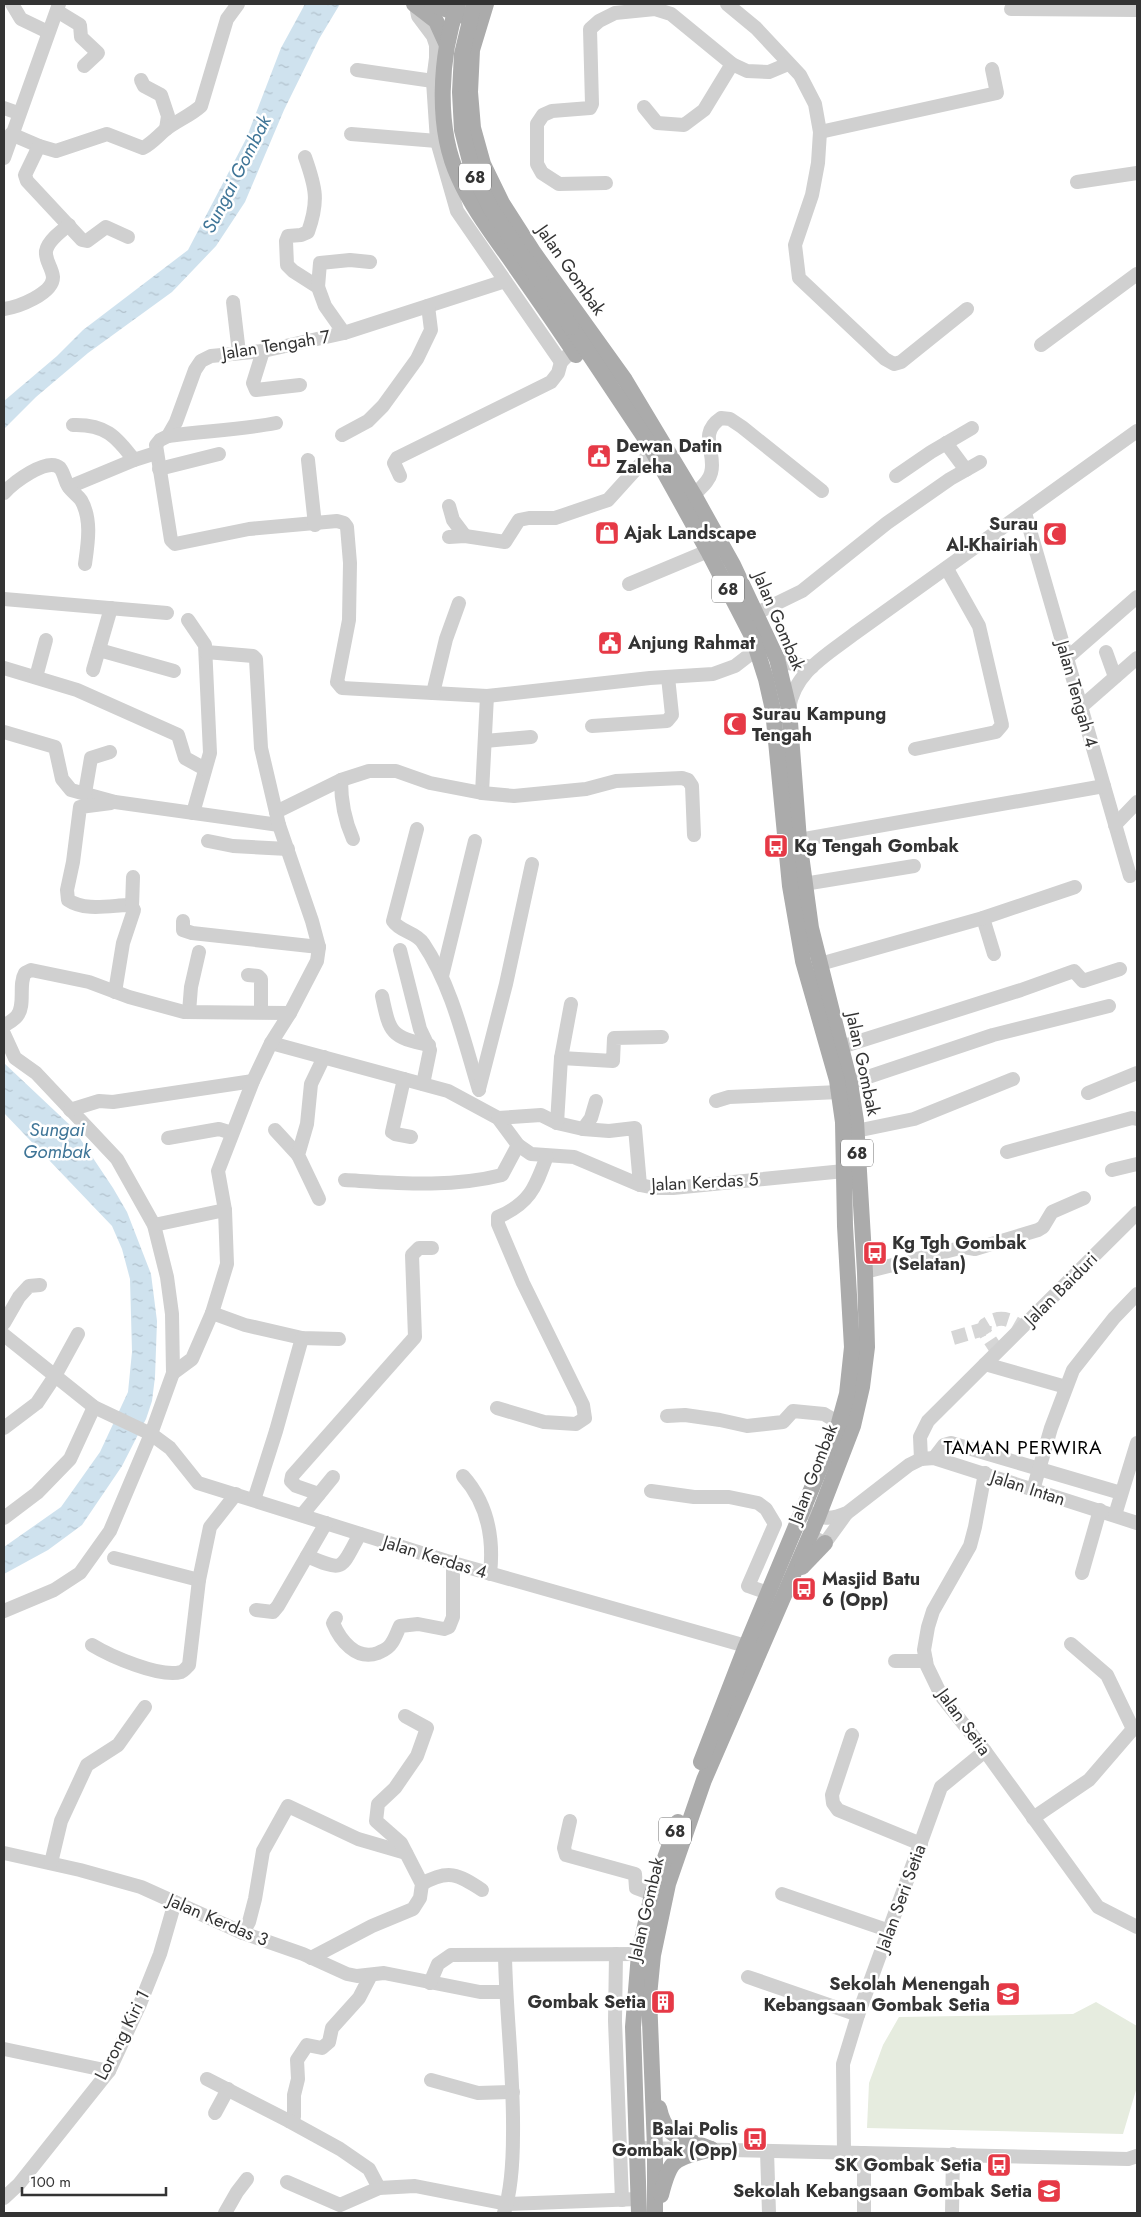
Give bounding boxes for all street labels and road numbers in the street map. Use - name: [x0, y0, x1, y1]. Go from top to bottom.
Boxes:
- road number: 68: [459, 163, 491, 190]
- street label: Jalan Gombak: [529, 218, 612, 321]
- street label: Jalan Tengah 7: [218, 324, 332, 367]
- street label: Jalan Gombak: [746, 566, 812, 675]
- road number: 68: [712, 576, 744, 602]
- street label: Jalan Tengah 4: [1049, 636, 1105, 751]
- street label: Jalan Gombak: [839, 1008, 887, 1118]
- road number: 68: [841, 1140, 873, 1166]
- street label: Jalan Kerdas 5: [649, 1166, 759, 1198]
- street label: Jalan Baiduri: [1017, 1246, 1104, 1333]
- street label: Jalan Gombak: [781, 1420, 844, 1530]
- street label: Jalan Intan: [986, 1463, 1069, 1512]
- street label: Jalan Kerdas 4: [378, 1528, 490, 1585]
- street label: Jalan Setia: [930, 1681, 997, 1761]
- road number: 68: [659, 1818, 691, 1844]
- street label: Jalan Seri Setia: [869, 1841, 933, 1957]
- street label: Jalan Gombak: [621, 1855, 671, 1965]
- street label: Jalan Kerdas 3: [162, 1886, 273, 1953]
- street label: Lorong Kiri 1: [88, 1985, 156, 2085]

